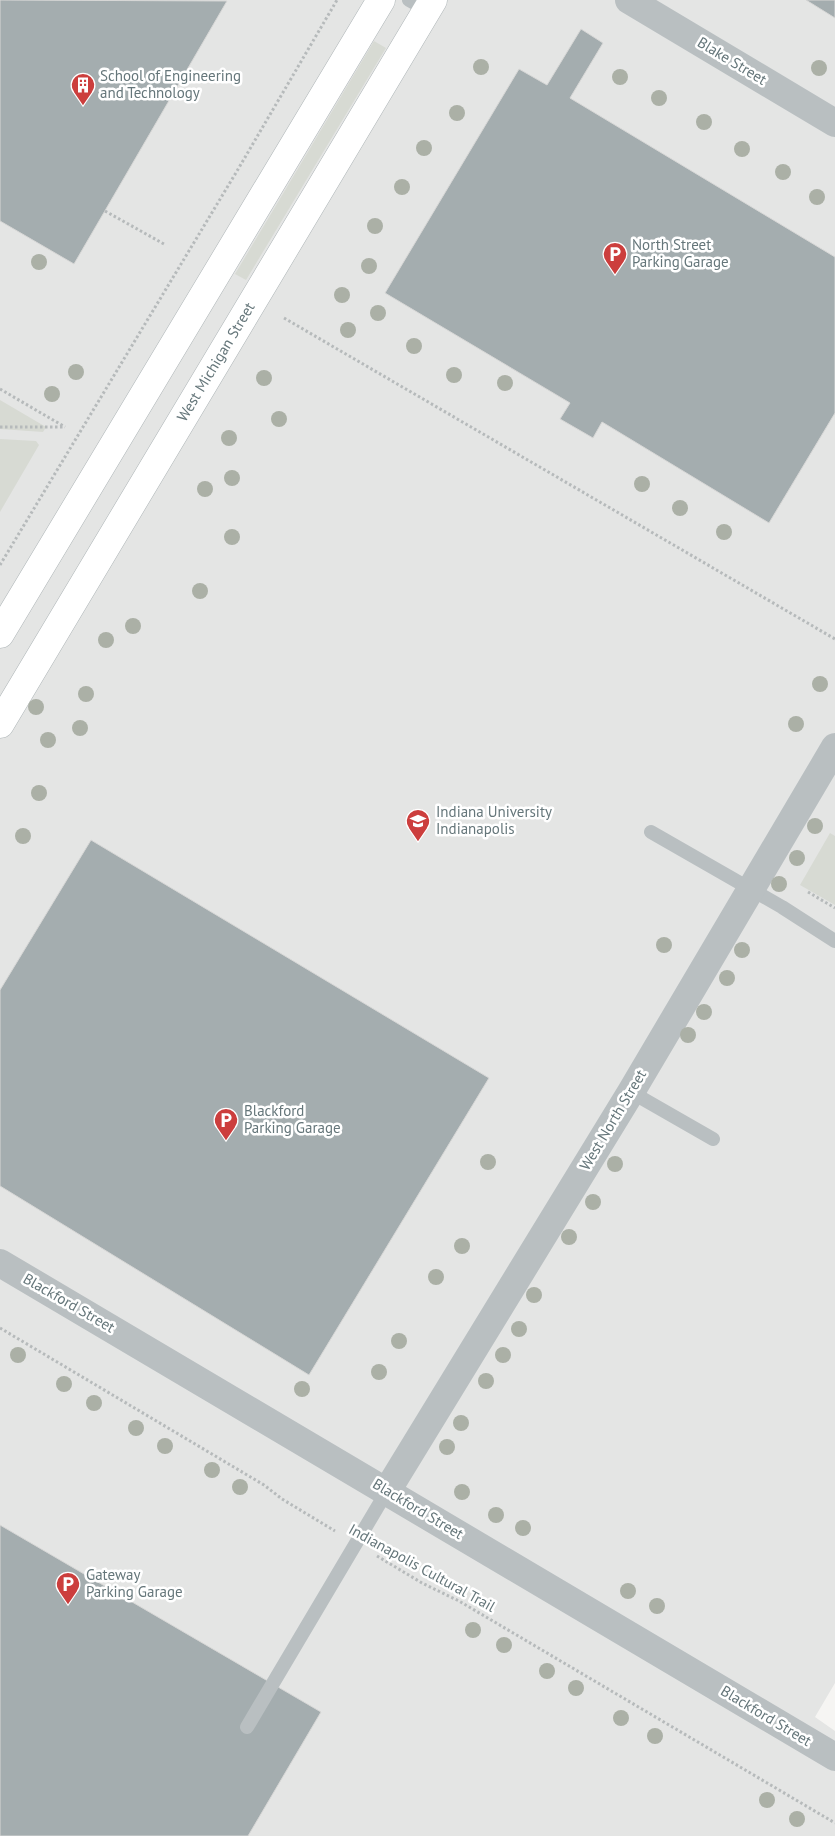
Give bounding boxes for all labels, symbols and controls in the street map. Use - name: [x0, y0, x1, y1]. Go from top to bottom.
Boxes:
- street label: Blake Street: [694, 32, 770, 89]
- place label: School of Engineering and Technology: [100, 66, 241, 102]
- building icon: School of Engineering and Technology: [70, 72, 96, 106]
- place label: North Street Parking Garage: [632, 235, 729, 271]
- parking icon: North Street Parking Garage: [602, 241, 628, 275]
- street label: West Michigan Street: [172, 299, 259, 425]
- place label: Indiana University Indianapolis: [436, 802, 552, 838]
- school or university icon: Indiana University Indianapolis: [405, 808, 431, 842]
- street label: West North Street: [575, 1066, 650, 1174]
- place label: Blackford Parking Garage: [244, 1101, 341, 1137]
- parking icon: Blackford Parking Garage: [213, 1107, 239, 1141]
- street label: Blackford Street: [20, 1269, 118, 1336]
- street label: Blackford Street: [369, 1474, 467, 1543]
- street label: Indianapolis Cultural Trail: [346, 1519, 499, 1616]
- place label: Gateway Parking Garage: [86, 1565, 183, 1601]
- parking icon: Gateway Parking Garage: [55, 1571, 81, 1605]
- street label: Blackford Street: [717, 1681, 815, 1750]

